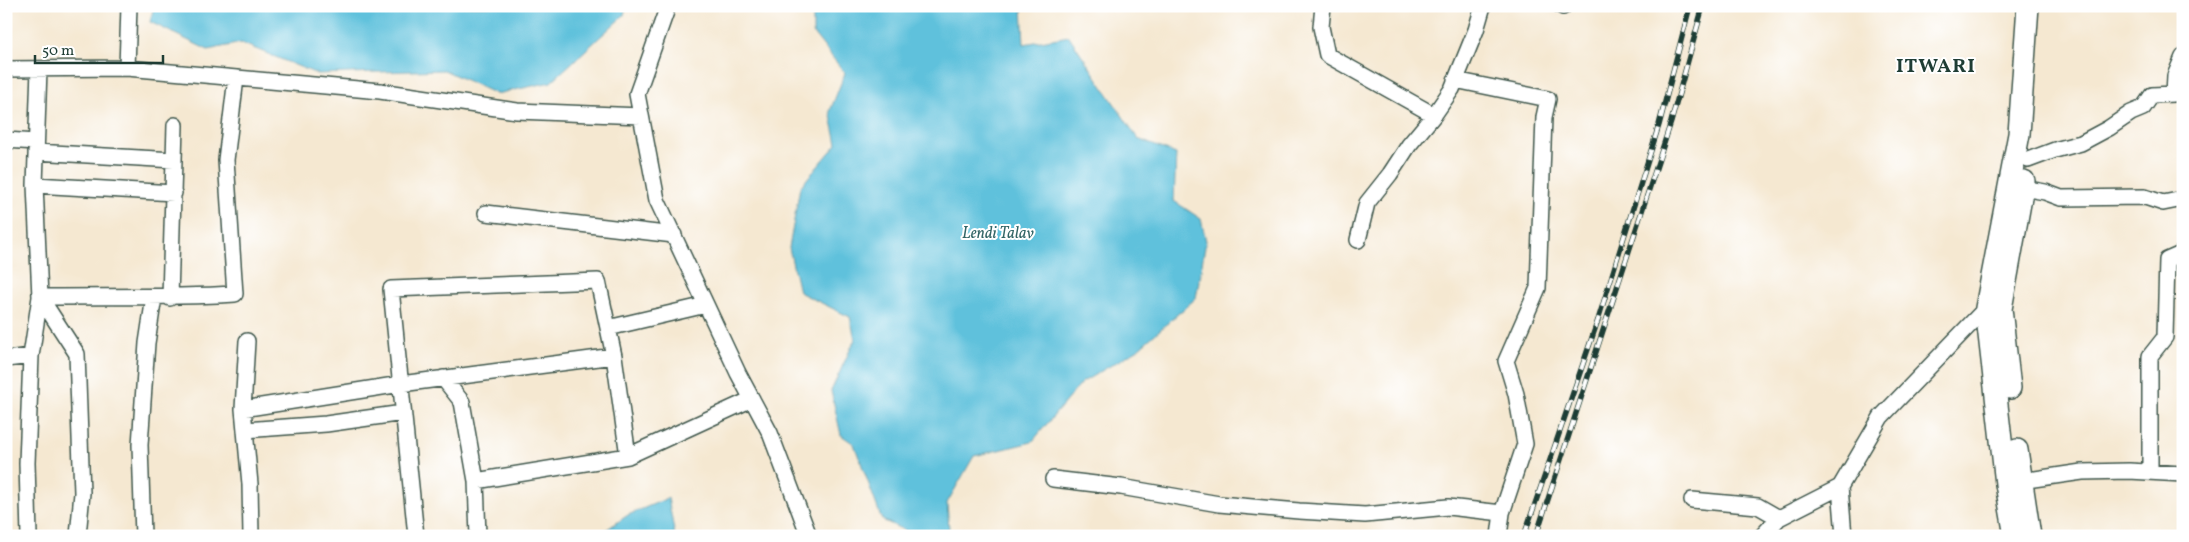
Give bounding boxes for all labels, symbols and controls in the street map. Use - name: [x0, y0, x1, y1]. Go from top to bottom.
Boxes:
- scale bar: [35, 32, 162, 64]
- text: 50 m: [42, 41, 74, 62]
- district label: ITWARI: [1896, 53, 1976, 81]
- water label: Lendi Talav: [962, 223, 1034, 245]

